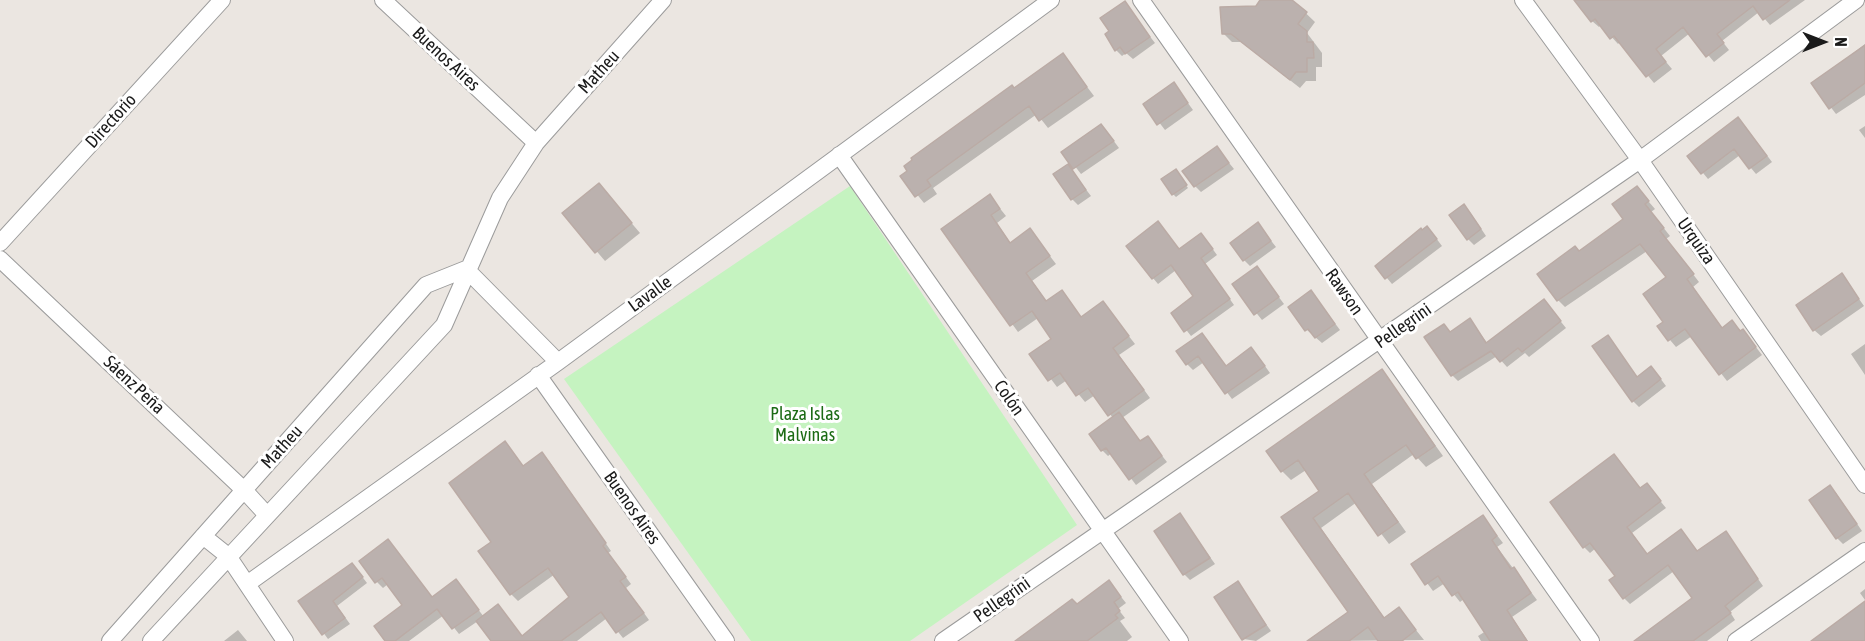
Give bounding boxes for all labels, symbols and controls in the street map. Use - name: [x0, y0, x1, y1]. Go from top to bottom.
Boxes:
- north arrow: [1793, 12, 1853, 72]
- street label: Buenos Aires: [408, 22, 484, 96]
- text: N: [1832, 37, 1850, 47]
- street label: Matheu: [574, 46, 624, 98]
- street label: Directorio: [81, 89, 141, 153]
- street label: Urquiza: [1672, 213, 1720, 269]
- street label: Rawson: [1320, 265, 1368, 319]
- street label: Lavalle: [624, 271, 676, 317]
- street label: Pellegrini: [1370, 299, 1436, 353]
- street label: Sáenz Peña: [99, 351, 169, 419]
- street label: Colón: [989, 376, 1029, 420]
- park label: Plaza Islas Malvinas: [770, 403, 840, 446]
- street label: Matheu: [257, 421, 307, 473]
- street label: Buenos Aires: [599, 467, 665, 549]
- street label: Pellegrini: [969, 573, 1035, 627]

